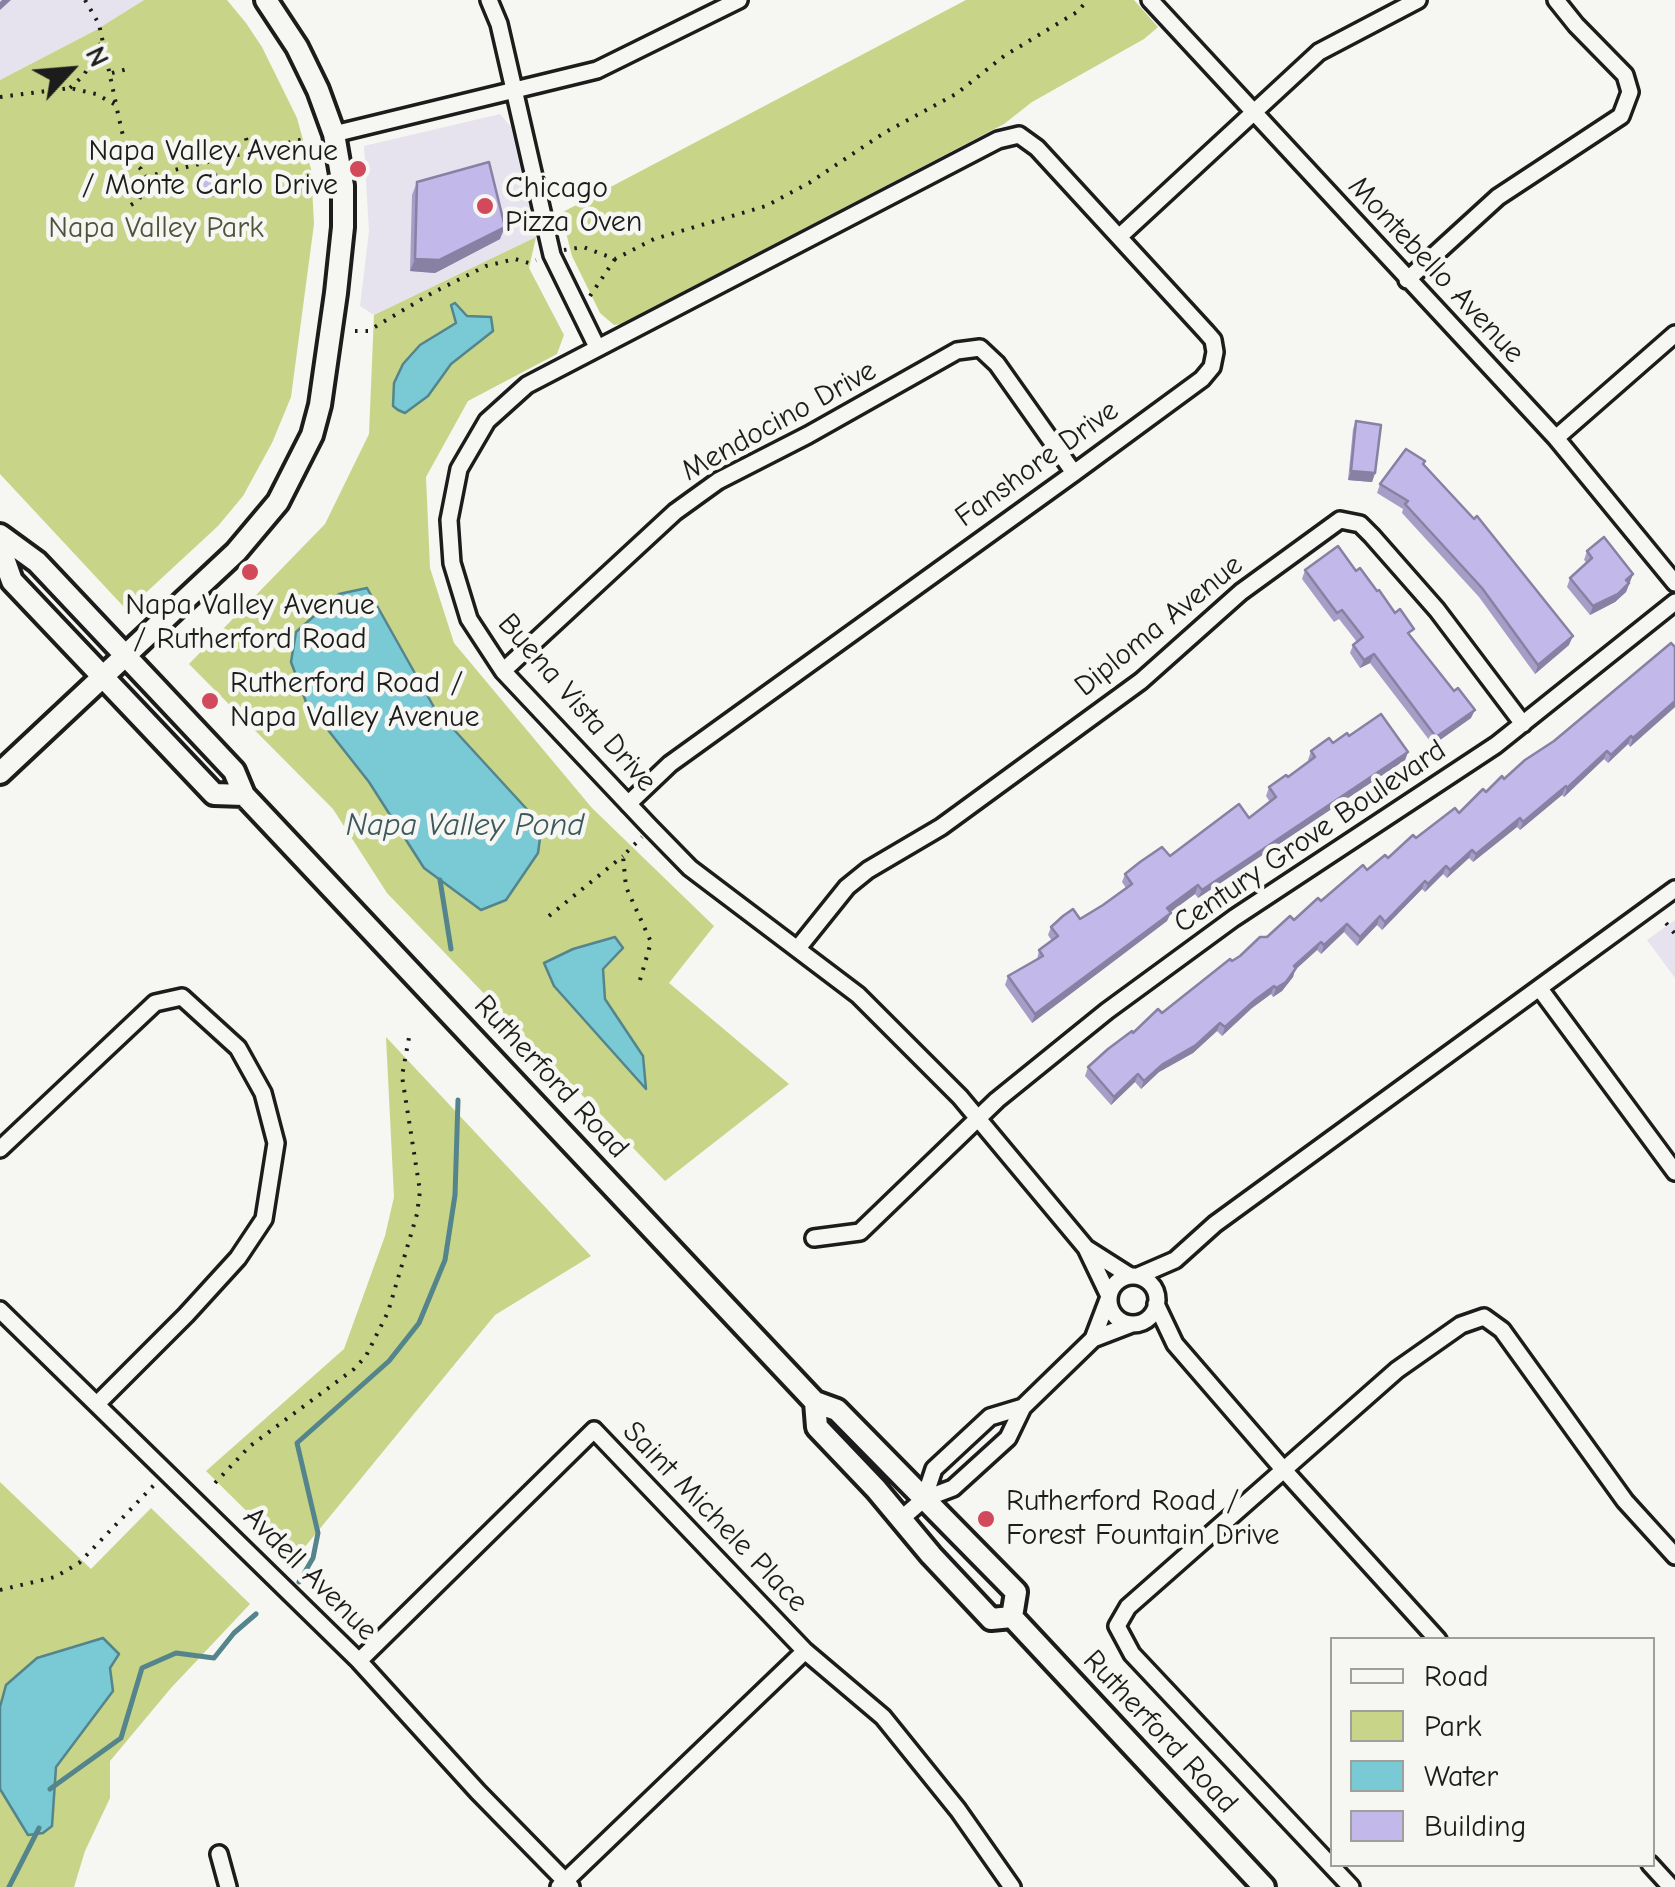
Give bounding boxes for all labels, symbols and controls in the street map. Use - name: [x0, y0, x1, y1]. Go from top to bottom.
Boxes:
- north arrow: [20, 20, 120, 120]
- text: N: [79, 42, 115, 72]
- place label: Napa Valley Avenue / Monte Carlo Drive: [82, 134, 338, 204]
- marker: Napa Valley Avenue / Monte Carlo Drive: [347, 158, 369, 180]
- street label: Montebello Avenue: [1340, 169, 1532, 371]
- place label: Chicago Pizza Oven: [505, 171, 642, 242]
- marker: Chicago Pizza Oven: [474, 195, 496, 217]
- park label: Napa Valley Park: [48, 211, 264, 247]
- street label: Mendocino Drive: [675, 353, 883, 489]
- street label: Fanshore Drive: [948, 393, 1126, 535]
- street label: Diploma Avenue: [1068, 547, 1250, 705]
- marker: Napa Valley Avenue / Rutherford Road: [239, 561, 261, 583]
- place label: Napa Valley Avenue / Rutherford Road: [125, 588, 375, 658]
- street label: Buena Vista Drive: [490, 607, 664, 799]
- place label: Rutherford Road / Napa Valley Avenue: [230, 666, 479, 736]
- marker: Rutherford Road / Napa Valley Avenue: [199, 690, 221, 712]
- street label: Century Grove Boulevard: [1167, 732, 1453, 942]
- water label: Napa Valley Pond: [346, 807, 584, 845]
- street label: Rutherford Road: [466, 988, 636, 1166]
- street label: Saint Michele Place: [615, 1414, 815, 1620]
- place label: Rutherford Road / Forest Fountain Drive: [1006, 1484, 1279, 1554]
- street label: Avdell Avenue: [235, 1499, 385, 1649]
- marker: Rutherford Road / Forest Fountain Drive: [975, 1508, 997, 1530]
- legend: [1330, 1637, 1655, 1867]
- street label: Rutherford Road: [1075, 1643, 1245, 1821]
- text: Road: [1424, 1659, 1489, 1694]
- text: Park: [1424, 1709, 1481, 1744]
- text: Water: [1424, 1759, 1498, 1794]
- text: Building: [1424, 1809, 1527, 1844]

